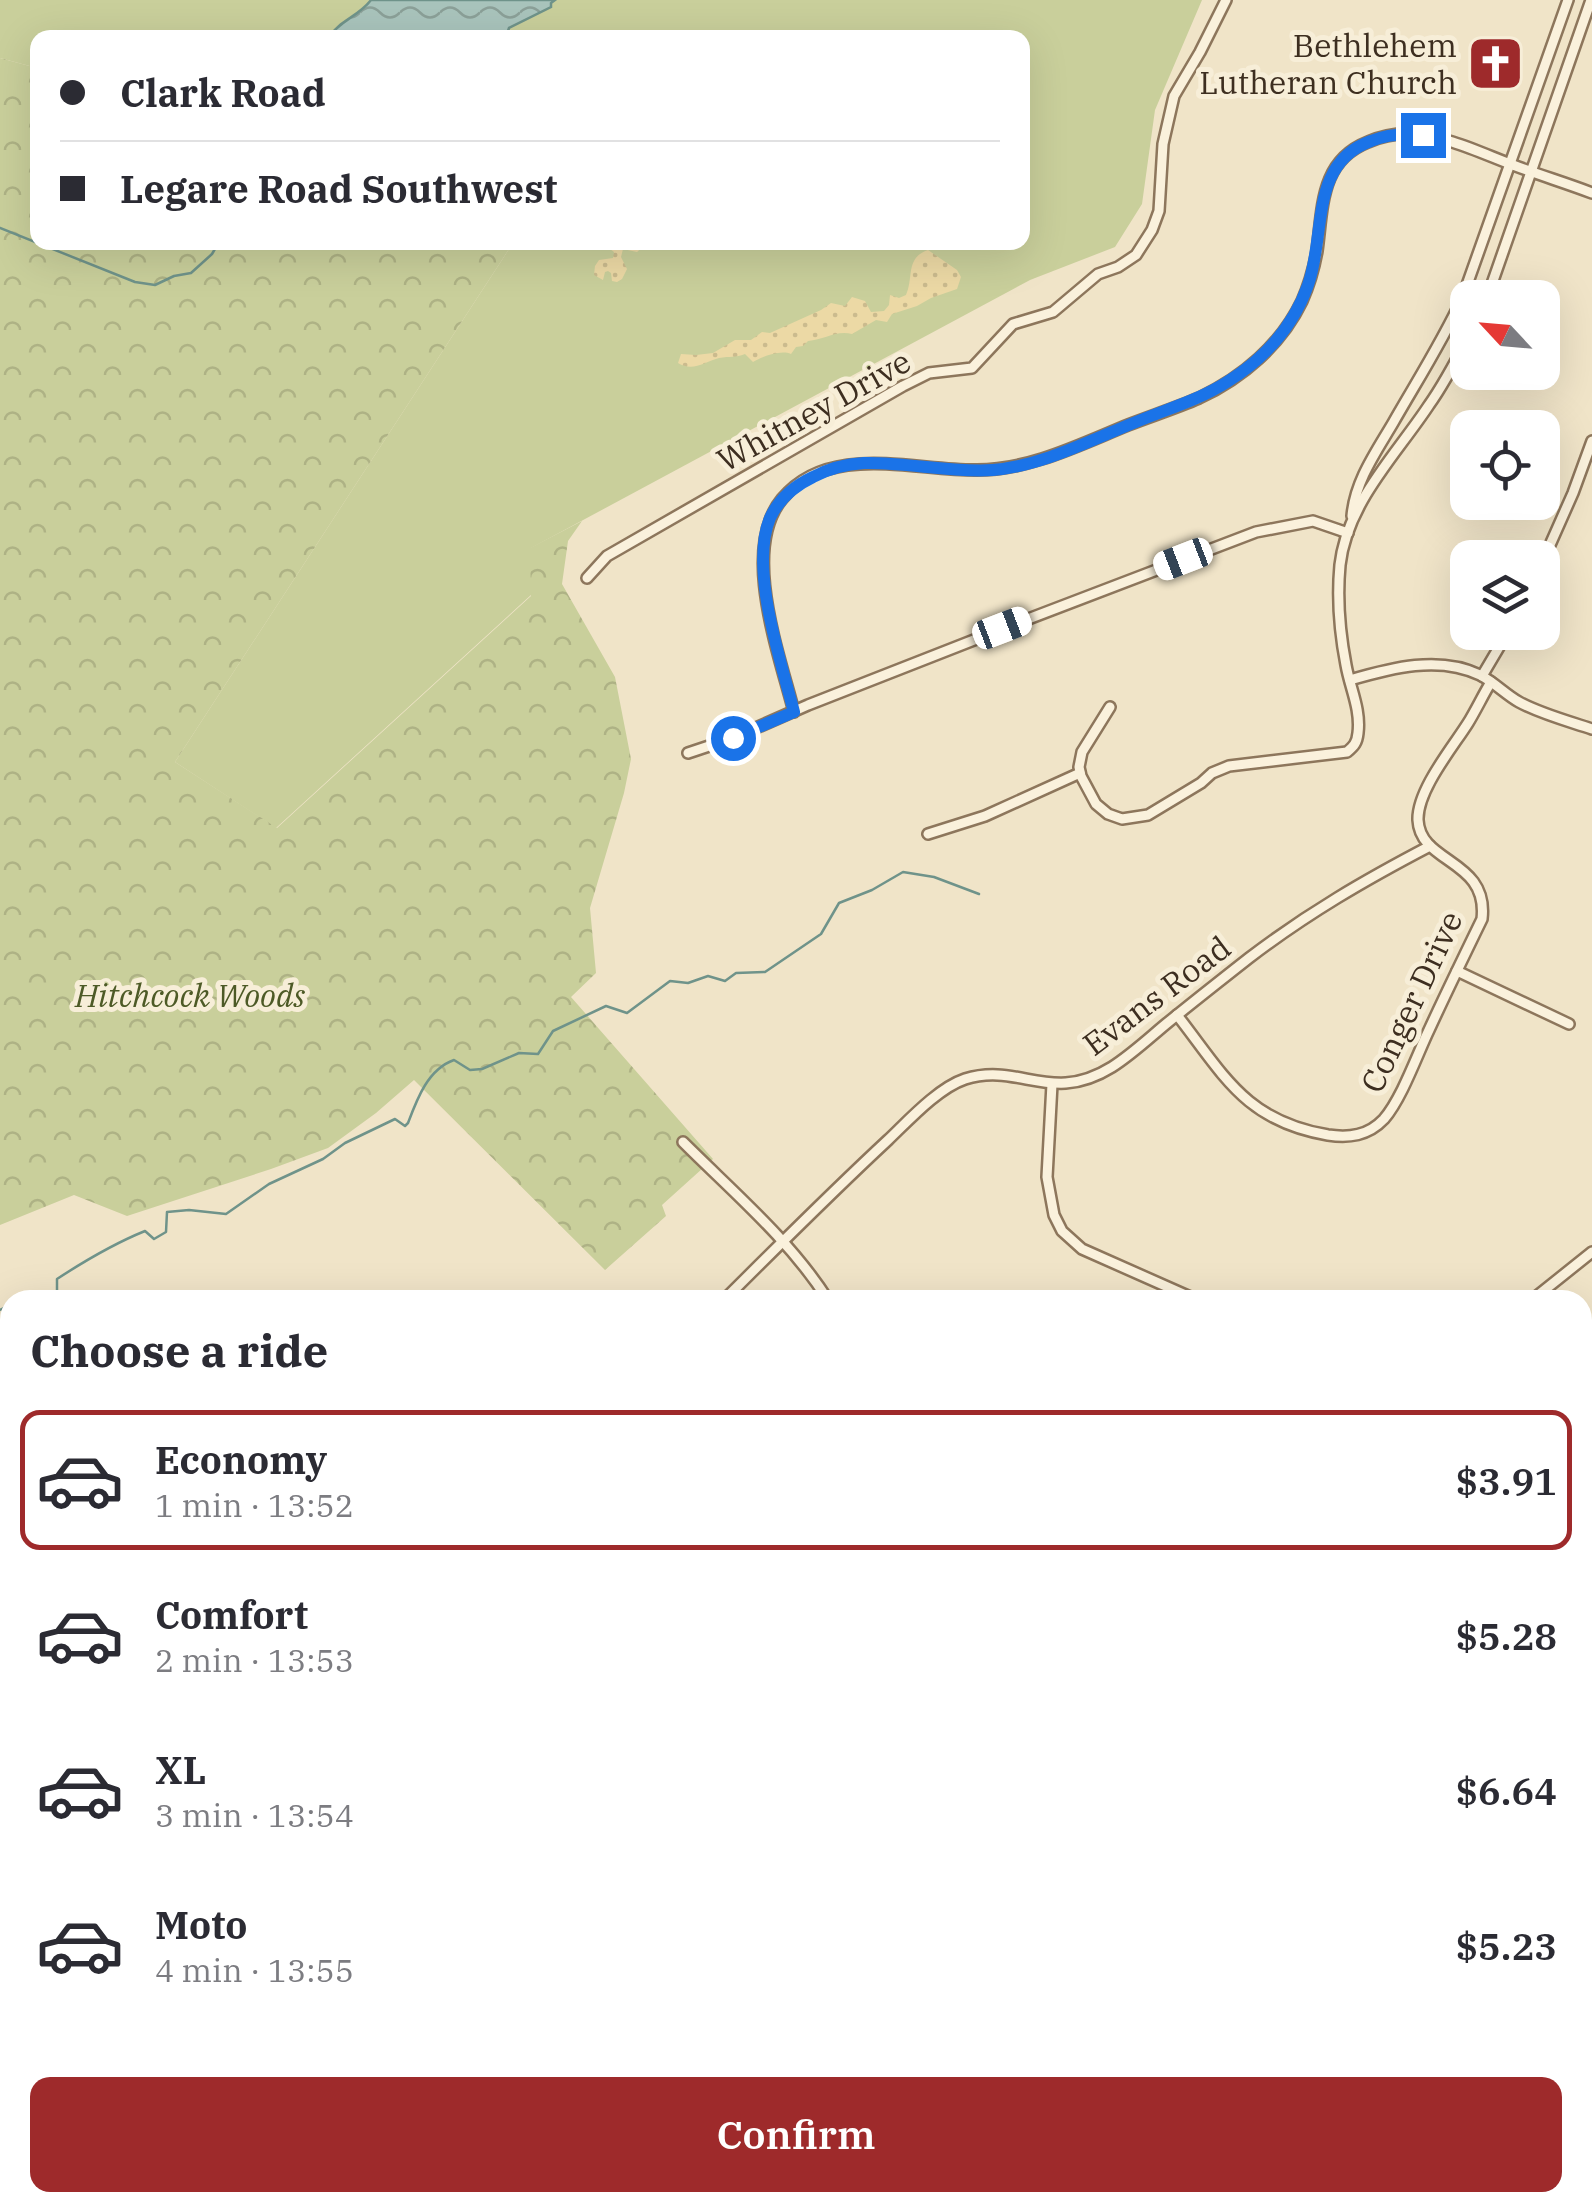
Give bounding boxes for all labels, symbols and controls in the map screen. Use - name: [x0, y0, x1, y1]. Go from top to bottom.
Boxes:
- place label: Bethlehem Lutheran Church: [1199, 24, 1457, 103]
- church icon: Bethlehem Lutheran Church: [1466, 34, 1526, 94]
- text: Clark Road: [120, 68, 326, 117]
- route end: [1401, 113, 1446, 158]
- text: Legare Road Southwest: [120, 164, 557, 213]
- north arrow: [1450, 280, 1560, 390]
- map controls: [1450, 280, 1560, 650]
- street label: Whitney Drive: [709, 340, 918, 481]
- button: locate: [1450, 410, 1560, 520]
- car: [1150, 534, 1216, 584]
- button: layers: [1450, 540, 1560, 650]
- car: [969, 603, 1035, 653]
- route start: [711, 716, 756, 761]
- street label: Conger Drive: [1351, 904, 1471, 1099]
- street label: Evans Road: [1074, 926, 1239, 1064]
- park label: Hitchcock Woods: [74, 974, 305, 1016]
- text: Choose a ride: [30, 1321, 328, 1379]
- icon: car: [35, 1435, 125, 1525]
- text: Economy: [155, 1435, 327, 1484]
- text: $3.91: [1455, 1456, 1557, 1505]
- text: 1 min · 13:52: [155, 1484, 354, 1526]
- icon: car: [35, 1590, 125, 1680]
- text: Comfort: [155, 1590, 308, 1639]
- text: $5.28: [1455, 1611, 1557, 1660]
- text: 2 min · 13:53: [155, 1639, 354, 1681]
- icon: car: [35, 1745, 125, 1835]
- text: XL: [155, 1745, 206, 1794]
- text: $6.64: [1455, 1766, 1557, 1815]
- text: 3 min · 13:54: [155, 1794, 354, 1836]
- icon: car: [35, 1900, 125, 1990]
- text: Moto: [155, 1900, 247, 1949]
- text: $5.23: [1455, 1921, 1557, 1970]
- text: 4 min · 13:55: [155, 1949, 354, 1991]
- button: Confirm: [30, 2077, 1562, 2192]

